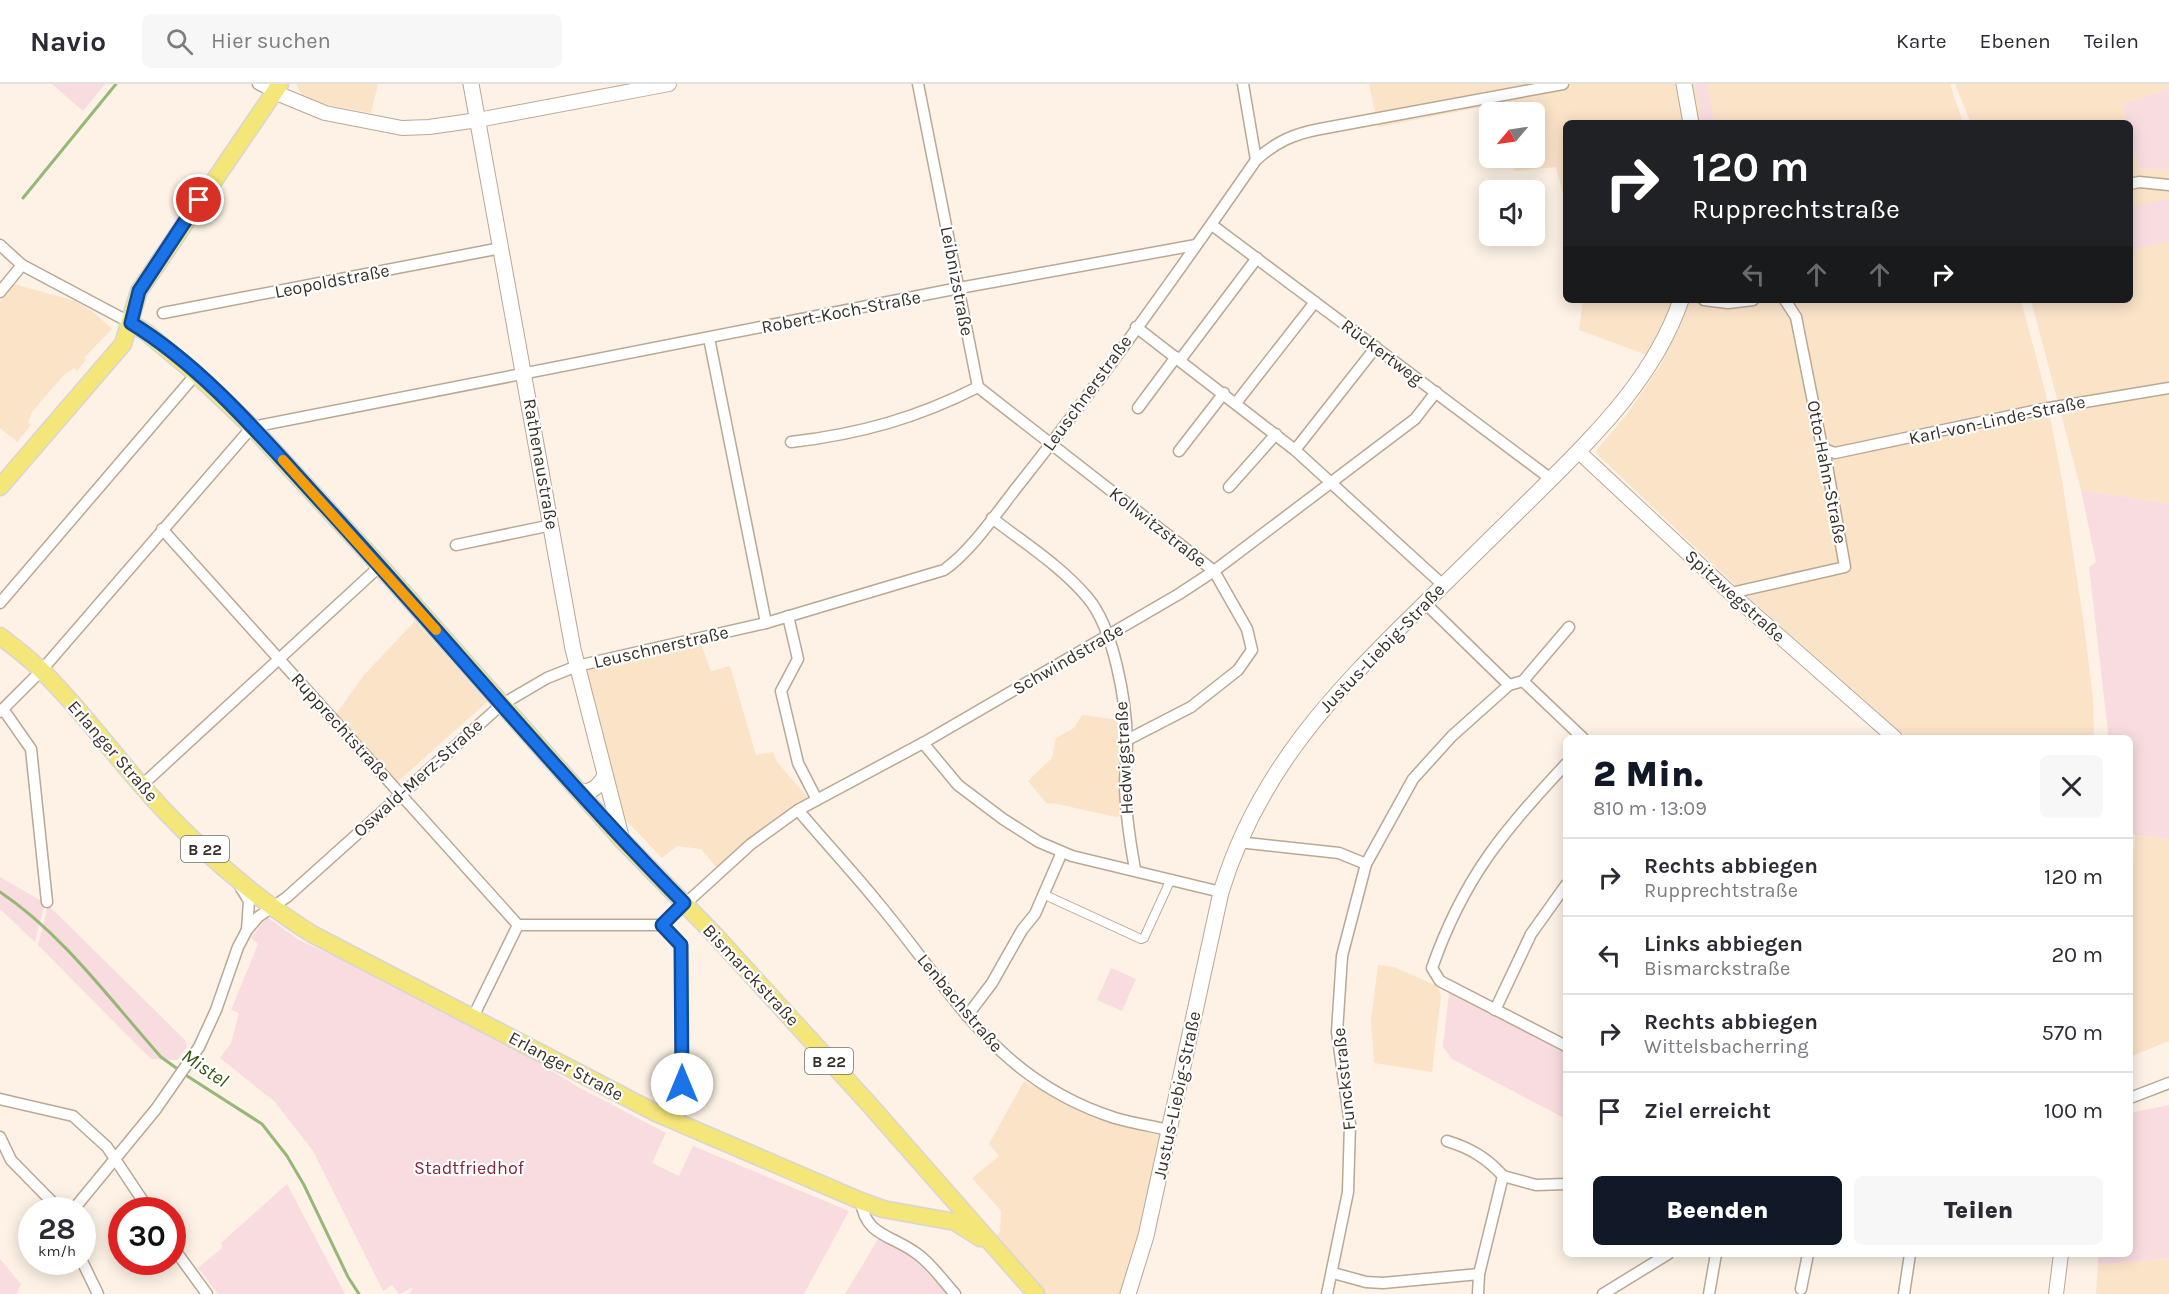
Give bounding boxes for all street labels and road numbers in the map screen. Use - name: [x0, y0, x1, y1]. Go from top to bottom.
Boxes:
- street label: Leibnizstraße: [936, 224, 978, 338]
- street label: Leopoldstraße: [273, 259, 391, 303]
- street label: Robert-Koch-Straße: [759, 286, 923, 338]
- street label: Rückertweg: [1337, 314, 1427, 390]
- street label: Leuschnerstraße: [1038, 331, 1136, 455]
- street label: Karl-von-Linde-Straße: [1907, 391, 2087, 449]
- street label: Rathenaustraße: [519, 397, 563, 531]
- street label: Otto-Hahn-Straße: [1802, 398, 1852, 546]
- street label: Kollwitzstraße: [1105, 482, 1211, 572]
- street label: Spitzwegstraße: [1680, 545, 1790, 647]
- street label: Justus-Liebig-Straße: [1315, 579, 1449, 717]
- street label: Schwindstraße: [1009, 618, 1127, 700]
- street label: Leuschnerstraße: [591, 621, 731, 673]
- street label: Rupprechtstraße: [286, 668, 396, 786]
- street label: Erlanger Straße: [63, 696, 163, 806]
- street label: Hedwigstraße: [1110, 701, 1138, 815]
- street label: Oswald-Merz-Straße: [349, 714, 487, 842]
- road number: B 22: [181, 836, 229, 862]
- street label: Bismarckstraße: [698, 919, 804, 1031]
- street label: Lenbachstraße: [912, 949, 1008, 1057]
- street label: Justus-Liebig-Straße: [1148, 1009, 1206, 1181]
- street label: Erlanger Straße: [505, 1026, 627, 1106]
- street label: Funckstraße: [1328, 1027, 1360, 1131]
- road number: B 22: [805, 1048, 853, 1074]

